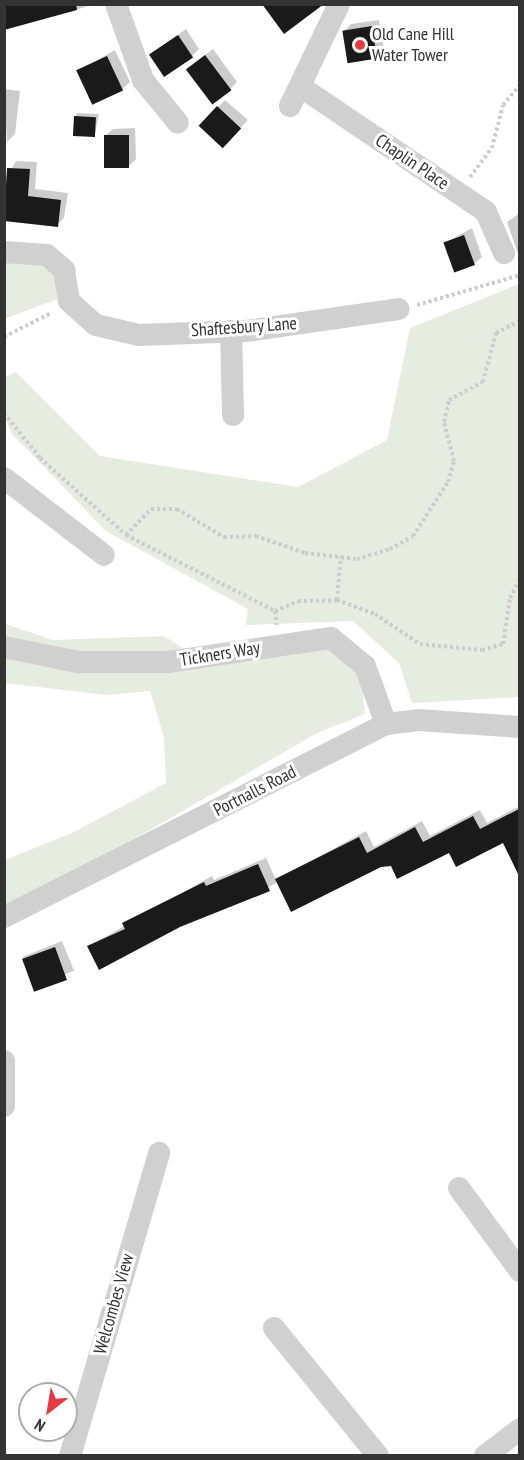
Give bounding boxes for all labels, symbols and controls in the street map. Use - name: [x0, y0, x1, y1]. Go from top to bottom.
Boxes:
- place label: Old Cane Hill Water Tower: [372, 24, 454, 66]
- marker: Old Cane Hill Water Tower: [353, 38, 367, 52]
- street label: Chaplin Place: [371, 130, 453, 194]
- street label: Shaftesbury Lane: [190, 313, 298, 341]
- street label: Tickners Way: [178, 637, 262, 671]
- street label: Portnalls Road: [210, 761, 300, 821]
- street label: Welcombes View: [89, 1251, 139, 1357]
- north arrow: [18, 1382, 78, 1442]
- text: N: [31, 1415, 49, 1437]

